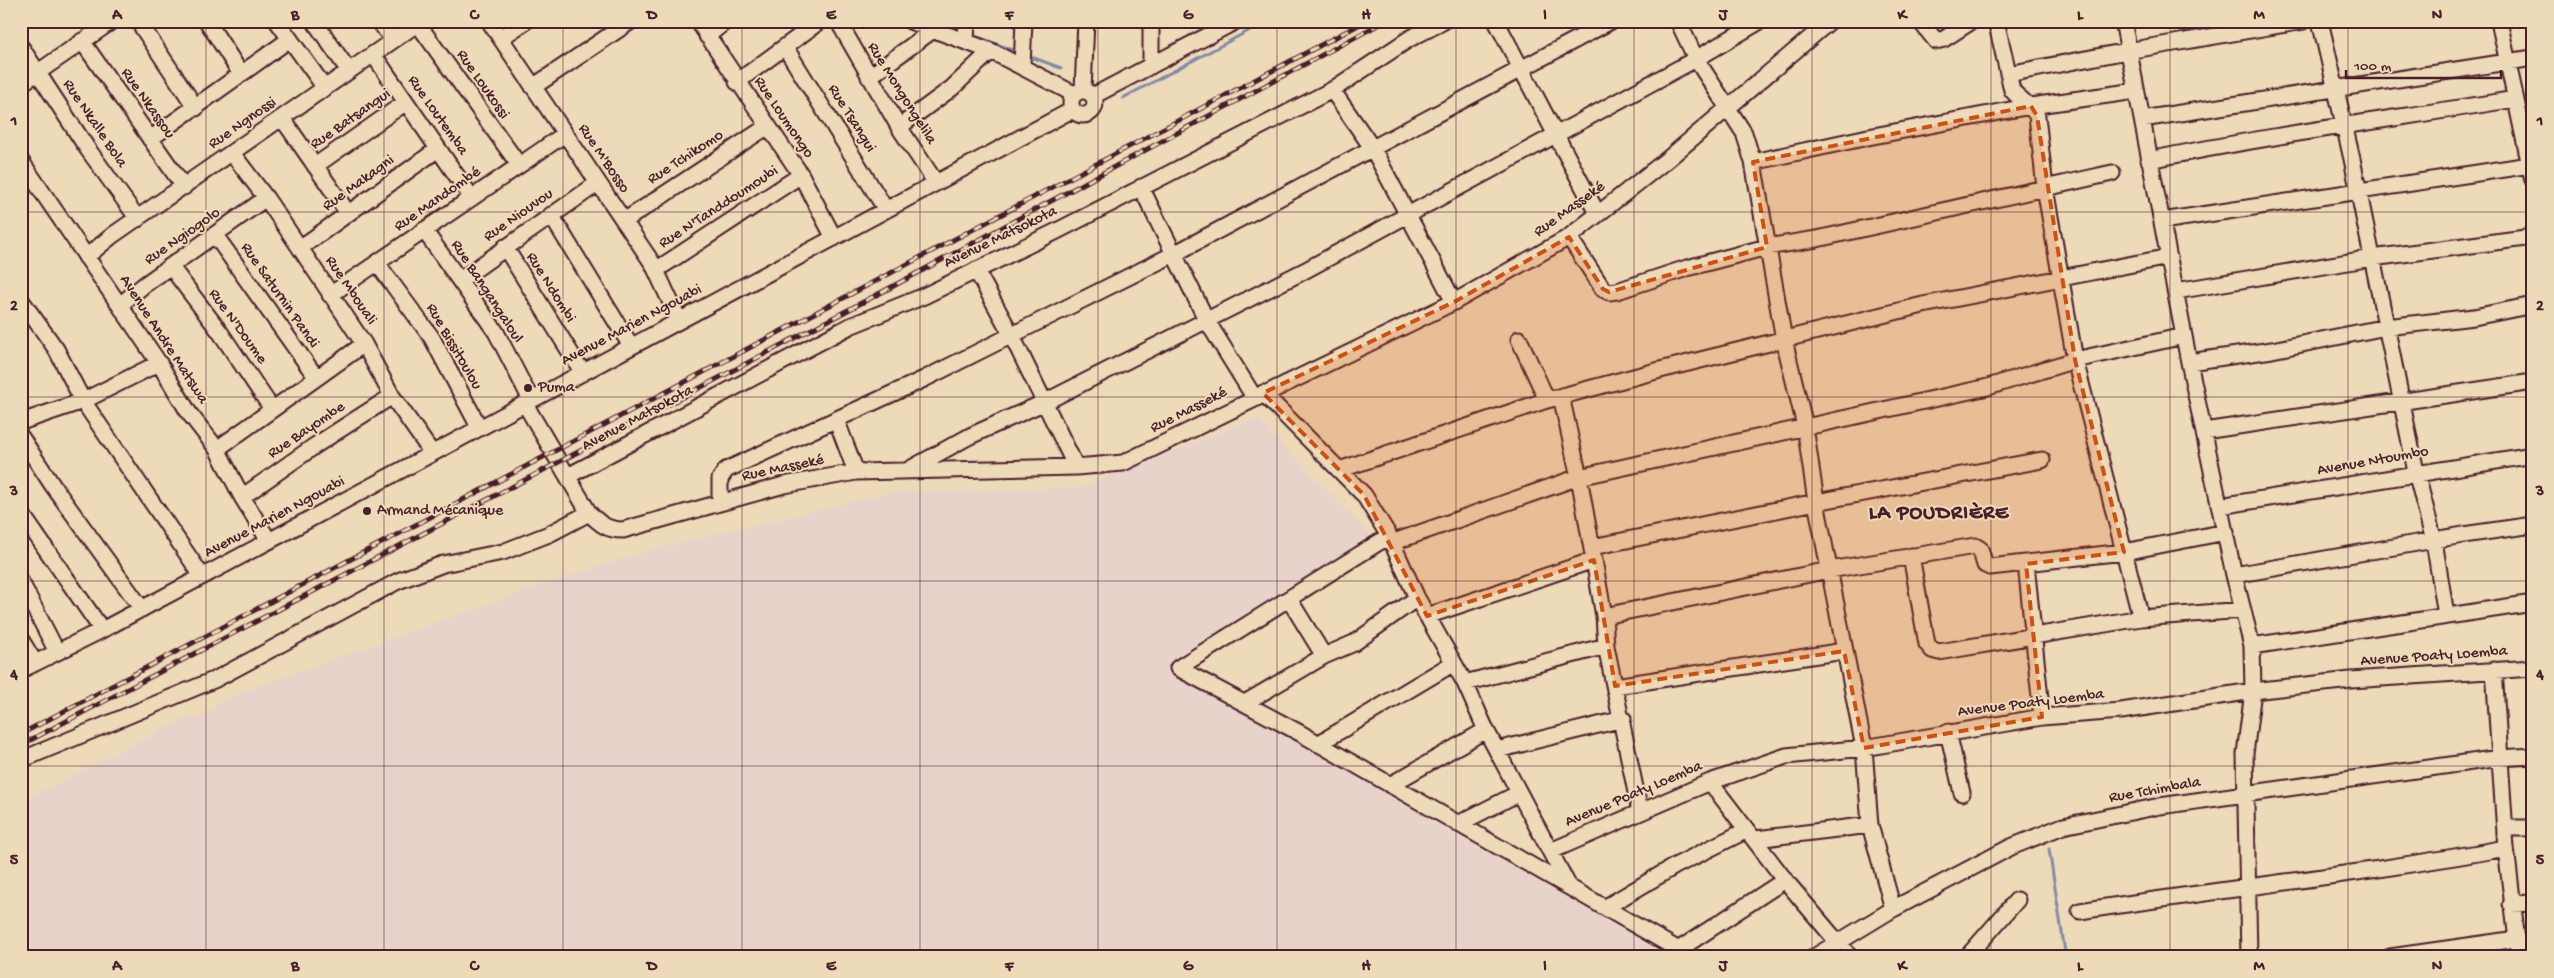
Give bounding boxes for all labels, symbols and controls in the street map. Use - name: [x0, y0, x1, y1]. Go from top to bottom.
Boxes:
- text: A: [111, 7, 123, 26]
- text: B: [290, 7, 300, 26]
- text: C: [469, 7, 480, 26]
- text: D: [645, 7, 658, 26]
- text: E: [826, 7, 837, 26]
- text: F: [1004, 7, 1015, 26]
- text: G: [1183, 7, 1194, 26]
- text: H: [1361, 7, 1371, 26]
- text: I: [1543, 7, 1547, 26]
- text: J: [1718, 7, 1729, 26]
- text: K: [1897, 7, 1909, 26]
- text: L: [2077, 7, 2084, 26]
- text: M: [2253, 7, 2265, 26]
- text: N: [2432, 7, 2443, 26]
- street label: Rue Mongongelila: [862, 39, 941, 149]
- street label: Rue Loukossi: [451, 47, 513, 123]
- scale bar: [2346, 48, 2502, 80]
- text: 100 m: [2353, 58, 2392, 76]
- street label: Rue Nkassou: [116, 65, 179, 143]
- street label: Rue Loutemba: [403, 72, 472, 160]
- street label: Rue Loumongo: [749, 74, 817, 162]
- street label: Rue Nkalle Bola: [57, 76, 131, 173]
- street label: Rue Tsangui: [823, 82, 879, 156]
- street label: Rue Batsangui: [307, 85, 395, 155]
- street label: Rue Ngnossi: [205, 94, 281, 154]
- text: 1: [10, 113, 17, 132]
- text: 1: [2536, 113, 2543, 132]
- street label: Rue M'Bosso: [573, 121, 633, 197]
- street label: Rue Tchikomo: [644, 126, 728, 190]
- street label: Rue Makagni: [319, 152, 399, 216]
- street label: Rue N'Tanddoumoubi: [656, 162, 782, 254]
- street label: Rue Mandombé: [391, 163, 486, 237]
- street label: Rue Masseké: [1531, 177, 1610, 242]
- street label: Rue Niouvou: [481, 185, 558, 247]
- street label: Avenue Matsokota: [941, 202, 1062, 274]
- street label: Rue Ngiogolo: [141, 204, 225, 270]
- street label: Rue Bangangaloul: [446, 237, 526, 347]
- street label: Rue Saturnin Pandi: [235, 240, 323, 352]
- street label: Rue Ndombi: [521, 249, 579, 327]
- street label: Rue Mbouali: [320, 253, 380, 329]
- street label: Avenue Andre Matswa: [114, 272, 212, 409]
- street label: Avenue Marien Ngouabi: [558, 281, 706, 371]
- street label: Rue N'Doume: [203, 286, 271, 369]
- text: 2: [10, 298, 18, 317]
- text: 2: [2536, 298, 2544, 317]
- street label: Rue Bissitoulou: [421, 300, 486, 394]
- place label: Puma: [537, 379, 576, 398]
- street label: Avenue Matsokota: [579, 381, 698, 456]
- marker: Puma: [522, 382, 534, 394]
- street label: Rue Masseké: [1148, 383, 1231, 438]
- street label: Rue Bayombe: [265, 398, 350, 464]
- street label: Avenue Ntoumbo: [2316, 443, 2430, 481]
- street label: Rue Masseké: [740, 451, 826, 487]
- street label: Avenue Marien Ngouabi: [201, 473, 349, 563]
- text: 3: [9, 483, 18, 502]
- text: 3: [2535, 483, 2544, 502]
- place label: Armand Mécanique: [377, 502, 504, 521]
- district label: LA POUDRIÈRE: [1869, 502, 2010, 527]
- marker: Armand Mécanique: [361, 505, 373, 517]
- street label: Avenue Poaty Loemba: [2360, 642, 2509, 672]
- text: 4: [9, 667, 18, 686]
- text: 4: [2535, 667, 2544, 686]
- street label: Avenue Poaty Loemba: [1957, 685, 2106, 722]
- street label: Avenue Poaty Loemba: [1563, 757, 1706, 833]
- street label: Rue Tchimbala: [2108, 773, 2203, 808]
- text: 5: [10, 852, 19, 871]
- text: 5: [2536, 852, 2545, 871]
- text: A: [111, 958, 123, 977]
- text: B: [290, 958, 300, 977]
- text: C: [469, 958, 480, 977]
- text: D: [645, 958, 658, 977]
- text: E: [826, 958, 837, 977]
- text: F: [1004, 958, 1015, 977]
- text: G: [1183, 958, 1194, 977]
- text: H: [1361, 958, 1371, 977]
- text: I: [1543, 958, 1547, 977]
- text: J: [1718, 958, 1729, 977]
- text: K: [1897, 958, 1909, 977]
- text: L: [2077, 958, 2084, 977]
- text: M: [2253, 958, 2265, 977]
- text: N: [2432, 958, 2443, 977]

